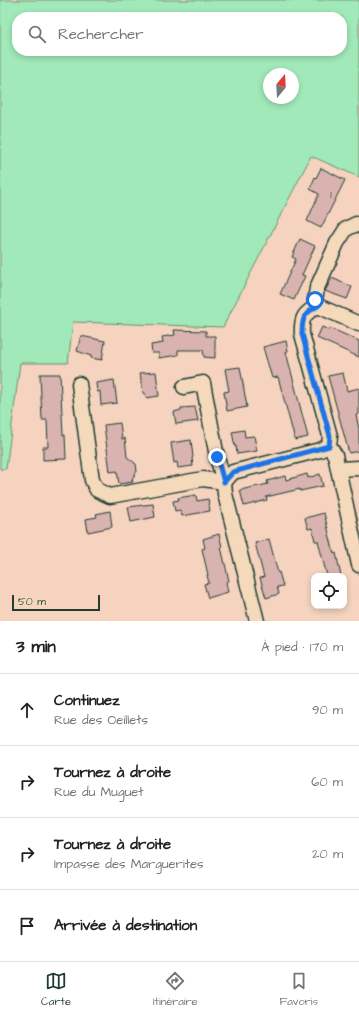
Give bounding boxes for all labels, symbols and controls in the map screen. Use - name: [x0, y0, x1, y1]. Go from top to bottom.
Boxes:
- search box: [12, 12, 347, 56]
- icon: search: [26, 23, 48, 45]
- text: Rechercher: [58, 24, 143, 45]
- north arrow: [263, 68, 299, 104]
- house number: 1: [330, 187, 332, 202]
- route start: [306, 291, 324, 309]
- route end: [208, 448, 226, 466]
- map controls: [311, 573, 347, 609]
- button: locate: [311, 573, 347, 609]
- scale bar: [12, 593, 100, 612]
- text: 50 m: [18, 594, 46, 609]
- text: 3 min: [16, 635, 56, 659]
- text: À pied · 170 m: [261, 638, 343, 656]
- text: Continuez: [54, 690, 120, 711]
- icon: ahead: [16, 699, 38, 721]
- text: 90 m: [312, 701, 343, 719]
- text: Rue des Oeillets: [54, 711, 148, 729]
- text: Tournez à droite: [54, 762, 171, 783]
- icon: right: [16, 771, 38, 793]
- text: 60 m: [311, 773, 343, 791]
- text: Rue du Muguet: [54, 783, 144, 801]
- text: Tournez à droite: [54, 834, 171, 855]
- icon: right: [16, 843, 38, 865]
- text: 20 m: [312, 845, 343, 863]
- text: Impasse des Marguerites: [54, 855, 204, 873]
- icon: arrive: [16, 915, 38, 937]
- text: Arrivée à destination: [54, 915, 197, 936]
- tab: Carte: [41, 970, 71, 1009]
- tab: Itinéraire: [153, 970, 198, 1009]
- tab: Favoris: [280, 970, 318, 1009]

